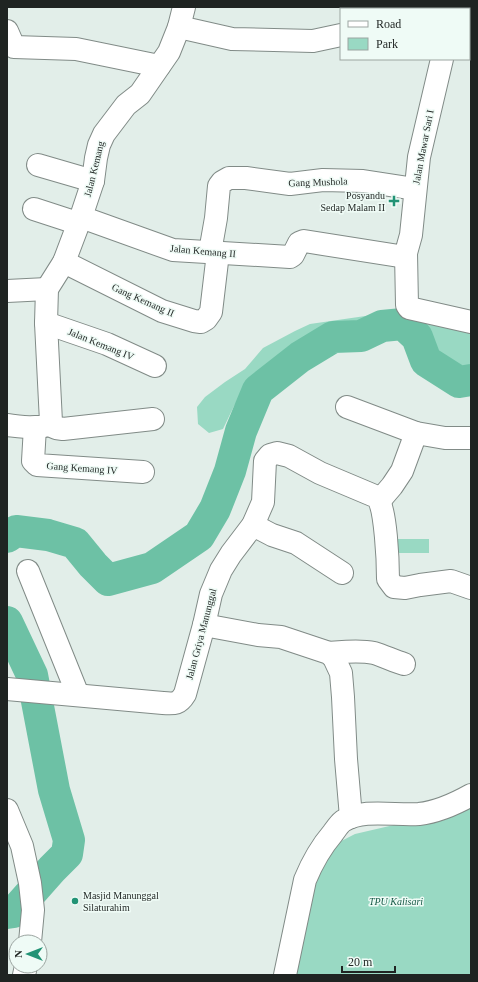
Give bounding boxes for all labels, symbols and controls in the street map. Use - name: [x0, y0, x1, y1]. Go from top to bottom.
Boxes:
- legend: [340, 8, 470, 60]
- text: Road: [376, 17, 401, 31]
- text: Park: [376, 37, 398, 51]
- street label: Jalan Mawar Sari I: [410, 109, 436, 185]
- street label: Jalan Kemang: [82, 140, 106, 198]
- street label: Gang Mushola: [288, 175, 348, 189]
- place label: Posyandu Sedap Malam II: [321, 190, 385, 213]
- marker: Posyandu Sedap Malam II: [388, 195, 400, 207]
- street label: Jalan Kemang II: [170, 243, 236, 259]
- street label: Gang Kemang II: [110, 281, 176, 319]
- street label: Jalan Kemang IV: [66, 326, 136, 362]
- street label: Gang Kemang IV: [46, 460, 119, 476]
- street label: Jalan Griya Manunggal: [184, 587, 219, 681]
- place label: Masjid Manunggal Silaturahim: [83, 890, 159, 913]
- marker: Masjid Manunggal Silaturahim: [70, 896, 80, 906]
- park label: TPU Kalisari: [369, 896, 423, 907]
- north arrow: [8, 934, 48, 974]
- scale bar: [342, 948, 395, 974]
- text: N: [12, 950, 24, 958]
- text: 20 m: [348, 955, 373, 969]

